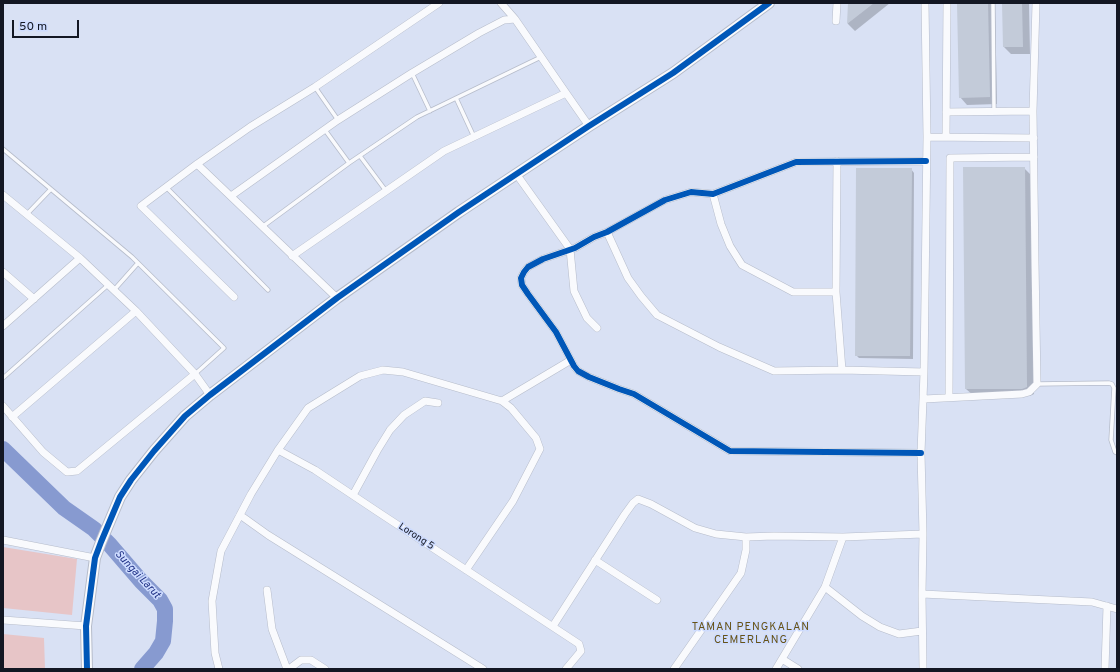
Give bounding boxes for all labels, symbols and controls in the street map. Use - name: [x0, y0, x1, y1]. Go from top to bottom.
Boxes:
- scale bar: [14, 12, 81, 38]
- text: 50 m: [19, 19, 47, 35]
- street label: Lorong 5: [396, 521, 436, 553]
- water label: Sungai Larut: [111, 548, 163, 602]
- district label: TAMAN PENGKALAN CEMERLANG: [692, 621, 810, 647]

